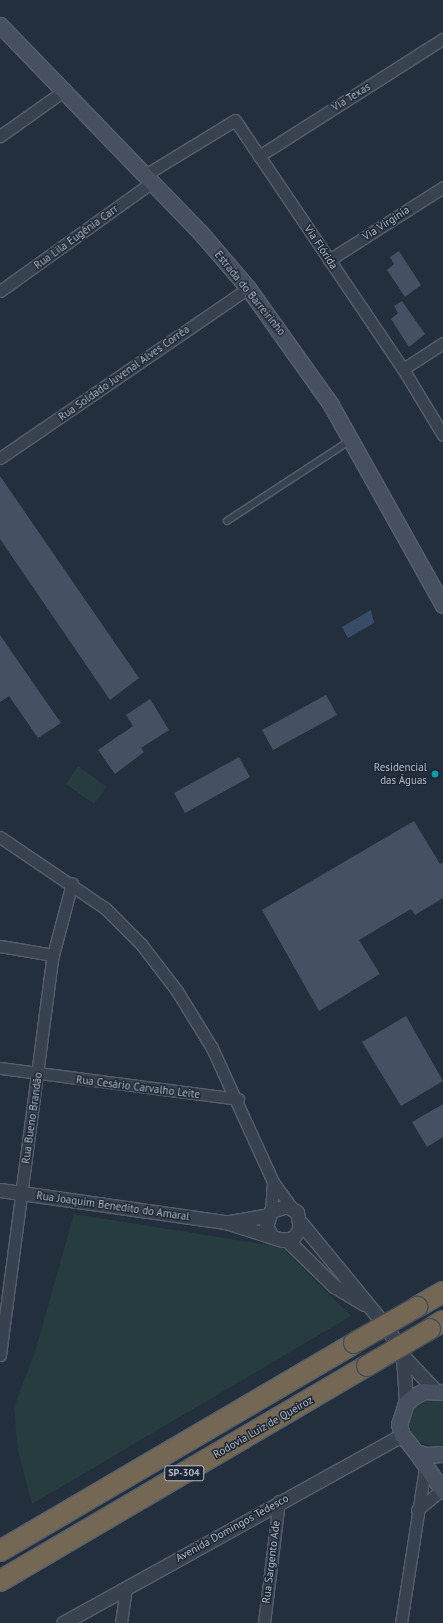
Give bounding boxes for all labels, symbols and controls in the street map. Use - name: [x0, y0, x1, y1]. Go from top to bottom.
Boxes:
- street label: Via Texas: [329, 80, 373, 114]
- street label: Rua Lila Eugênia Carr: [31, 202, 121, 272]
- street label: Via Virginia: [360, 203, 412, 243]
- street label: Via Flórida: [301, 222, 341, 272]
- street label: Estrada do Barreirinho: [212, 248, 288, 338]
- street label: Rua Soldado Juvenal Alves Corrêa: [56, 322, 192, 424]
- place label: Residencial das Águas: [374, 761, 427, 787]
- marker: Residencial das Águas: [430, 769, 440, 779]
- street label: Rua Bueno Brandão: [19, 1071, 45, 1165]
- street label: Rua Cesário Carvalho Leite: [75, 1073, 201, 1101]
- street label: Rua Joaquim Benedito do Amaral: [35, 1189, 191, 1223]
- street label: Rodovia Luiz de Queiroz: [211, 1393, 315, 1461]
- road number: SP-304: [164, 1465, 204, 1481]
- street label: Avenida Domingos Tedesco: [173, 1491, 291, 1565]
- street label: Rua Sargento Ade: [259, 1520, 283, 1604]

